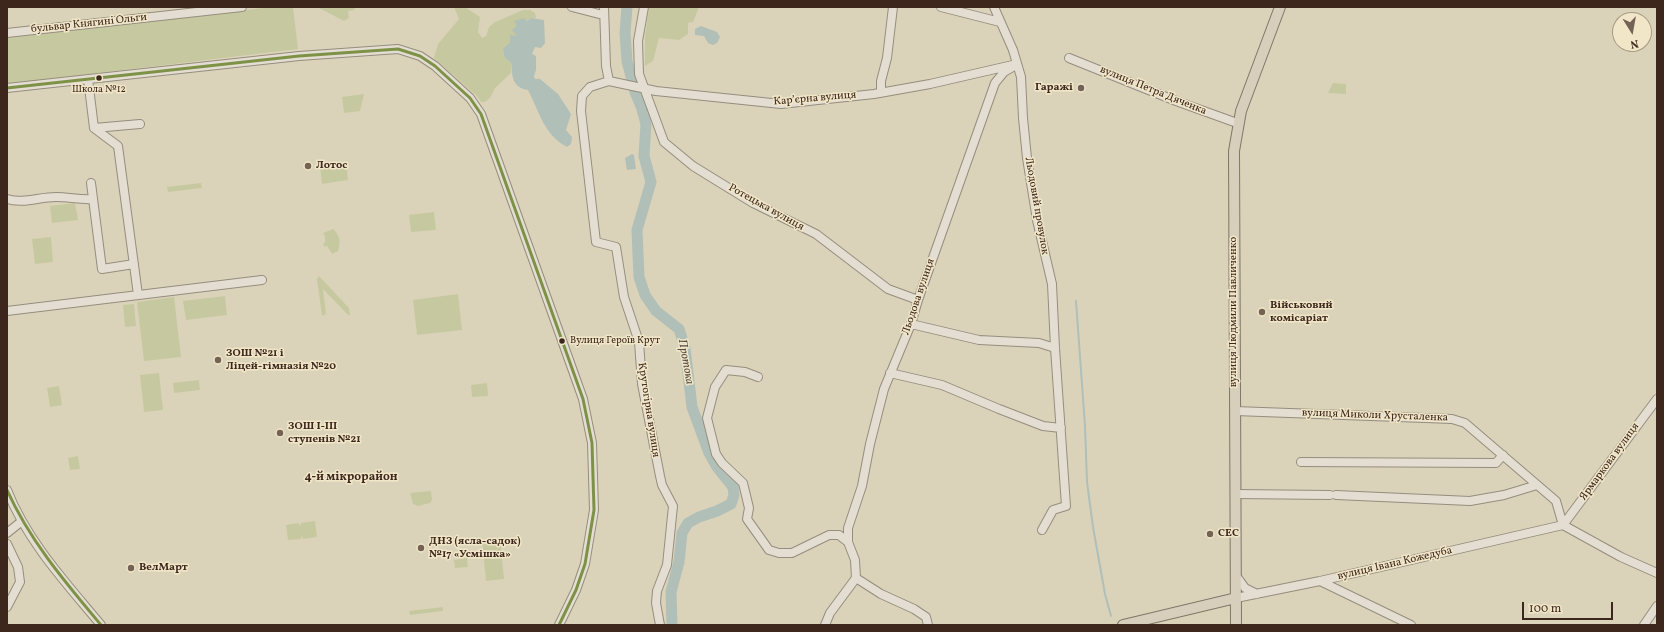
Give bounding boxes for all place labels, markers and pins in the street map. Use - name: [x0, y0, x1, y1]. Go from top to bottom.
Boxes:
- marker: Школа №12: [94, 73, 104, 83]
- place label: Гаражі: [1035, 81, 1073, 95]
- marker: Гаражі: [1076, 83, 1086, 93]
- place label: Школа №12: [72, 84, 126, 96]
- place label: Лотос: [316, 159, 347, 173]
- marker: Лотос: [303, 161, 313, 171]
- place label: Військовий комісаріат: [1270, 299, 1333, 325]
- marker: Військовий комісаріат: [1257, 307, 1267, 317]
- place label: Вулиця Героїв Крут: [570, 335, 660, 347]
- marker: Вулиця Героїв Крут: [557, 336, 567, 346]
- place label: ЗОШ №21 і Ліцей-гімназія №20: [226, 347, 336, 373]
- marker: ЗОШ №21 і Ліцей-гімназія №20: [213, 355, 223, 365]
- place label: ЗОШ І-ІІІ ступенів №21: [288, 420, 361, 446]
- marker: ЗОШ І-ІІІ ступенів №21: [275, 428, 285, 438]
- place label: СЕС: [1218, 527, 1239, 541]
- marker: СЕС: [1205, 529, 1215, 539]
- place label: ДНЗ (ясла-садок) №17 «Усмішка»: [429, 535, 521, 561]
- marker: ДНЗ (ясла-садок) №17 «Усмішка»: [416, 543, 426, 553]
- place label: ВелМарт: [139, 561, 188, 575]
- marker: ВелМарт: [126, 563, 136, 573]

